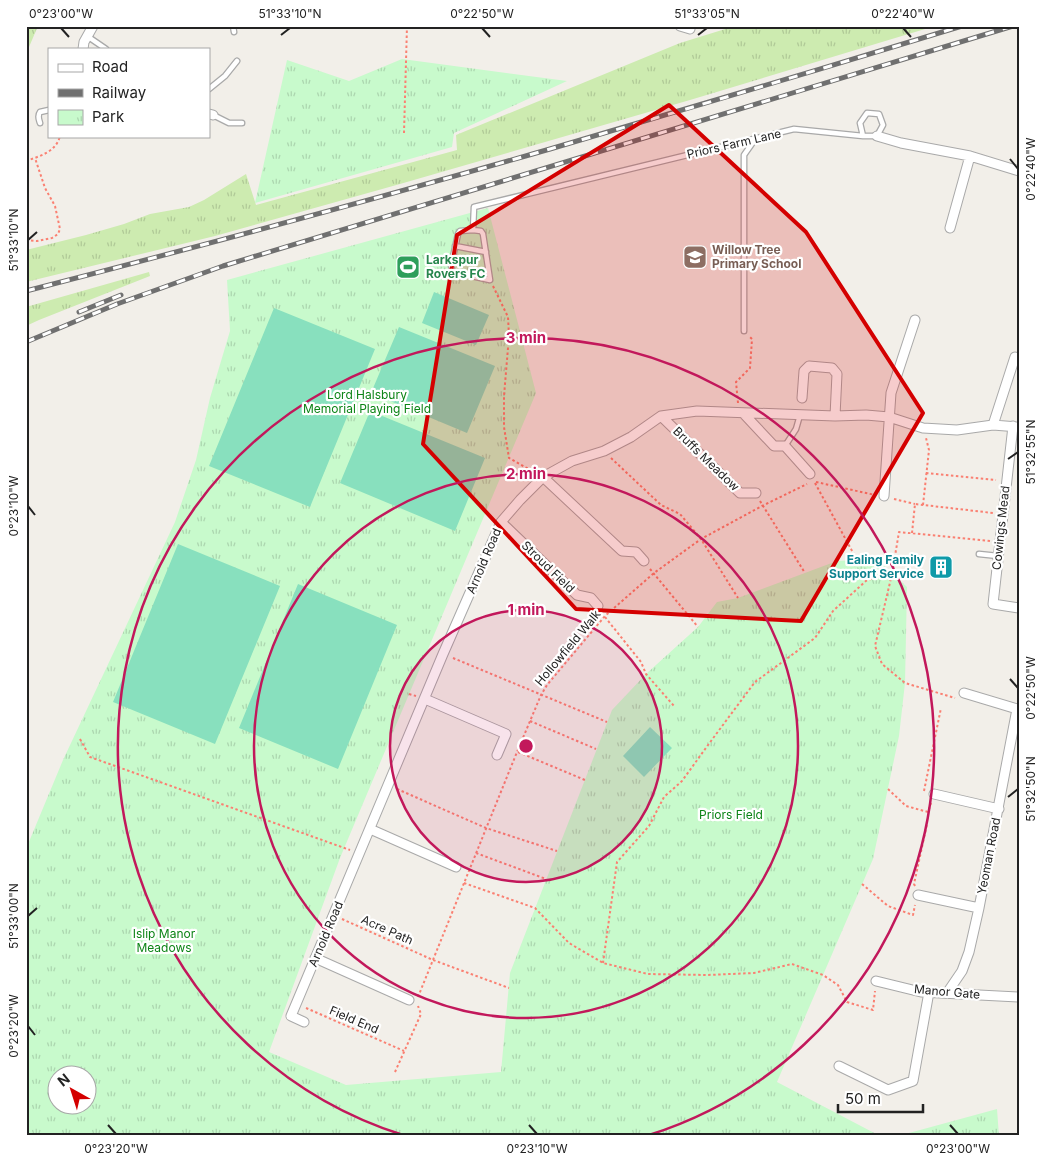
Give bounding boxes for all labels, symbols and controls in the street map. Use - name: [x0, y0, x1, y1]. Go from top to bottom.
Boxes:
- text: 0°23'00"W: [29, 6, 93, 21]
- text: 51°33'10"N: [258, 6, 322, 21]
- text: 0°22'50"W: [450, 6, 514, 21]
- text: 51°33'05"N: [674, 6, 740, 21]
- text: 0°22'40"W: [871, 6, 935, 21]
- legend: [48, 48, 210, 138]
- text: Road: [92, 57, 128, 76]
- text: Railway: [92, 83, 147, 102]
- text: Park: [92, 107, 125, 126]
- street label: Priors Farm Lane: [685, 125, 783, 162]
- text: 0°22'40"W: [1023, 137, 1038, 201]
- text: 51°33'10"N: [6, 208, 21, 272]
- place label: Willow Tree Primary School: [712, 242, 801, 271]
- school or university icon: Willow Tree Primary School: [682, 244, 708, 270]
- place label: Larkspur Rovers FC: [426, 252, 485, 281]
- sports icon: Larkspur Rovers FC: [395, 254, 421, 280]
- text: 3 min: [506, 328, 546, 347]
- park label: Lord Halsbury Memorial Playing Field: [303, 387, 431, 416]
- text: 51°32'55"N: [1023, 419, 1038, 485]
- street label: Bruffs Meadow: [670, 423, 743, 494]
- text: 2 min: [506, 464, 546, 483]
- text: 0°23'10"W: [6, 475, 21, 537]
- street label: Cowings Mead: [989, 485, 1012, 571]
- street label: Arnold Road: [463, 526, 504, 596]
- street label: Stroud Field: [519, 538, 578, 596]
- place label: Ealing Family Support Service: [829, 552, 925, 581]
- building icon: Ealing Family Support Service: [928, 554, 954, 580]
- text: 1 min: [507, 600, 545, 619]
- street label: Hollowfield Walk: [532, 606, 604, 689]
- text: 0°22'50"W: [1023, 656, 1038, 720]
- centre of rings: [517, 737, 535, 755]
- text: 51°32'50"N: [1023, 756, 1038, 822]
- park label: Priors Field: [699, 807, 763, 822]
- street label: Yeoman Road: [974, 816, 1003, 896]
- text: 51°33'00"N: [6, 883, 21, 949]
- street label: Arnold Road: [305, 899, 346, 969]
- street label: Acre Path: [359, 911, 415, 948]
- park label: Islip Manor Meadows: [133, 926, 196, 955]
- street label: Manor Gate: [913, 981, 981, 1002]
- text: 0°23'20"W: [6, 994, 21, 1058]
- street label: Field End: [327, 1002, 381, 1037]
- north arrow: [48, 1064, 98, 1114]
- text: N: [54, 1070, 73, 1089]
- scale bar: [838, 1082, 922, 1114]
- text: 50 m: [845, 1089, 881, 1108]
- text: 0°23'20"W: [84, 1141, 148, 1156]
- text: 0°23'10"W: [506, 1141, 568, 1156]
- text: 0°23'00"W: [926, 1141, 990, 1156]

